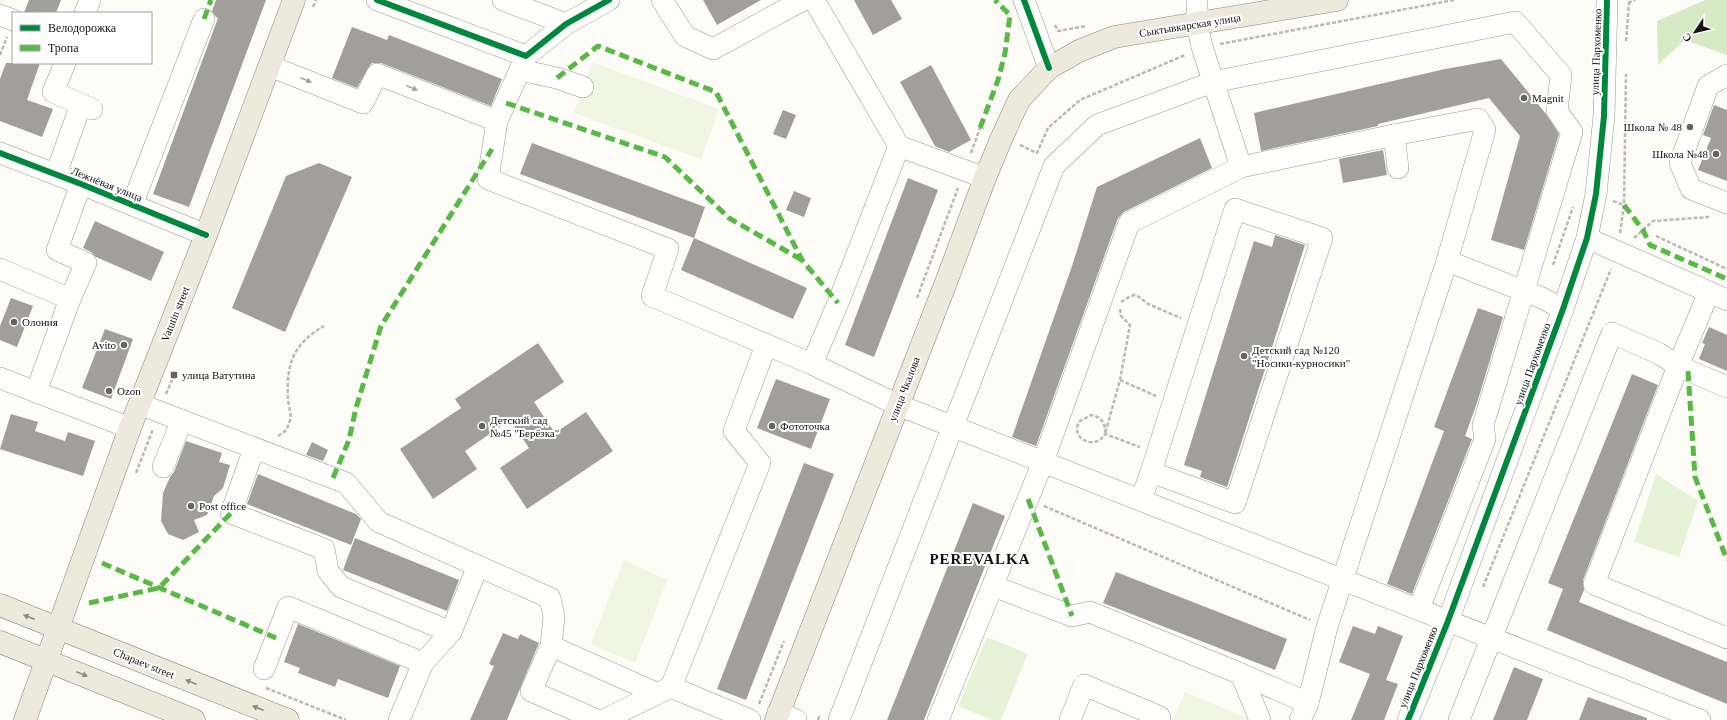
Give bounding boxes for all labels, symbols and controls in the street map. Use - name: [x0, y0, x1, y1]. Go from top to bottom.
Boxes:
- street label: улица Пархоменко: [1588, 8, 1604, 95]
- street label: Сыктывкарская улица: [1138, 11, 1242, 39]
- legend: [12, 12, 152, 64]
- north arrow: [1675, 12, 1715, 52]
- text: Велодорожка: [48, 21, 117, 35]
- text: С: [1680, 31, 1694, 44]
- text: Тропа: [48, 41, 79, 55]
- one-way arrow: [301, 78, 313, 84]
- one-way arrow: [406, 85, 418, 91]
- place label: Magnit: [1532, 92, 1564, 104]
- marker: Magnit: [1519, 93, 1529, 103]
- place label: Школа № 48: [1623, 121, 1682, 133]
- marker: Школа № 48: [1685, 122, 1695, 132]
- place label: Школа №48: [1652, 148, 1708, 160]
- marker: Школа №48: [1711, 149, 1721, 159]
- street label: Лежнёвая улица: [70, 164, 144, 204]
- street label: Vatutin street: [159, 285, 191, 343]
- place label: Олония: [22, 316, 58, 328]
- marker: Олония: [9, 317, 19, 327]
- street label: улица Пархоменко: [1512, 321, 1553, 407]
- place label: Avito: [92, 339, 116, 351]
- marker: Avito: [119, 340, 129, 350]
- place label: Детский сад №120 "Носики-курносики": [1252, 344, 1350, 369]
- marker: Детский сад №120 "Носики-курносики": [1239, 351, 1249, 361]
- street label: улица Чкалова: [886, 355, 922, 423]
- place label: улица Ватутина: [182, 369, 256, 381]
- marker: улица Ватутина: [169, 370, 179, 380]
- place label: Ozon: [117, 385, 141, 397]
- marker: Ozon: [104, 386, 114, 396]
- place label: Детский сад №45 "Берёзка": [490, 414, 559, 439]
- place label: Фототочка: [780, 420, 830, 432]
- marker: Детский сад №45 "Берёзка": [477, 421, 487, 431]
- marker: Фототочка: [767, 421, 777, 431]
- place label: Post office: [199, 500, 246, 512]
- marker: Post office: [186, 501, 196, 511]
- district label: PEREVALKA: [929, 551, 1031, 567]
- one-way arrow: [23, 613, 35, 619]
- street label: улица Пархоменко: [1396, 624, 1440, 709]
- street label: Chapaev street: [112, 645, 176, 681]
- one-way arrow: [77, 672, 89, 678]
- one-way arrow: [185, 678, 197, 684]
- one-way arrow: [251, 705, 263, 711]

